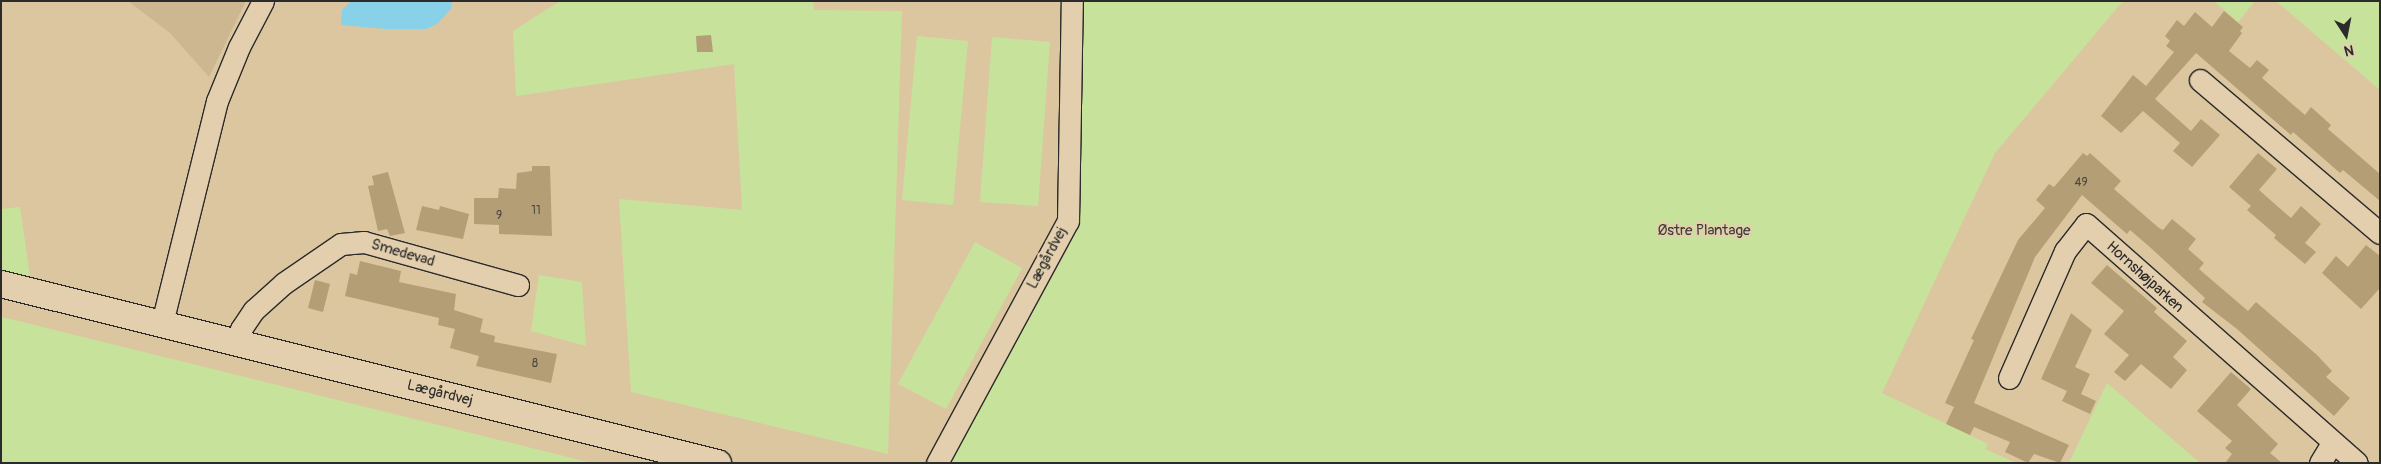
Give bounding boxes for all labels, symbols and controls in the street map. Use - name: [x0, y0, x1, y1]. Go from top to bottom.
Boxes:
- north arrow: [2321, 10, 2371, 60]
- text: N: [2343, 41, 2355, 59]
- house number: 49: [2074, 176, 2088, 190]
- house number: 11: [531, 204, 541, 218]
- house number: 9: [496, 209, 502, 223]
- park label: Østre Plantage: [1658, 222, 1750, 240]
- street label: Lægårdvej: [1023, 224, 1071, 292]
- street label: Smedevad: [369, 235, 437, 271]
- street label: Hornshøjparken: [2103, 238, 2187, 316]
- house number: 8: [532, 357, 538, 371]
- street label: Lægårdvej: [405, 376, 475, 410]

